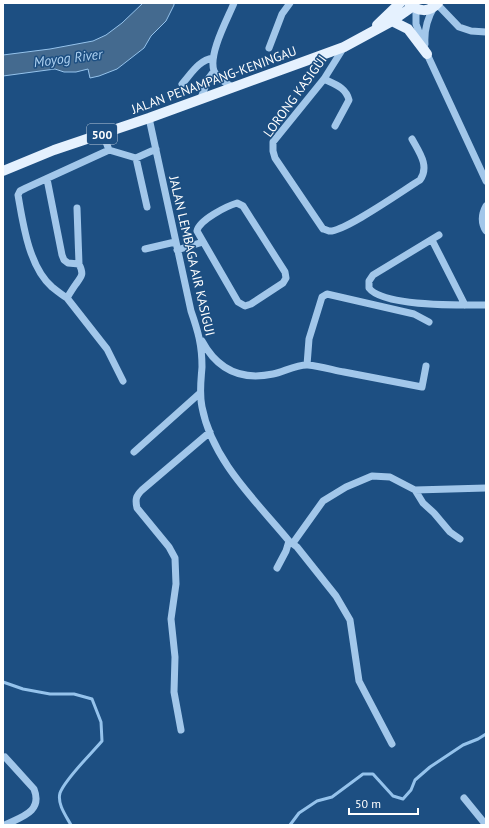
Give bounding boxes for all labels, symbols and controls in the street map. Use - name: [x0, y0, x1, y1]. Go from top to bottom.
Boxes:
- street label: JALAN PENAMPANG-KENINGAU: [128, 42, 299, 118]
- water label: Moyog River: [32, 45, 105, 71]
- street label: LORONG KASIGUI: [260, 52, 330, 140]
- road number: 500: [87, 124, 117, 144]
- street label: JALAN LEMBAGA AIR KASIGUI: [165, 173, 219, 338]
- scale bar: [349, 790, 418, 816]
- text: 50 m: [355, 796, 381, 811]

